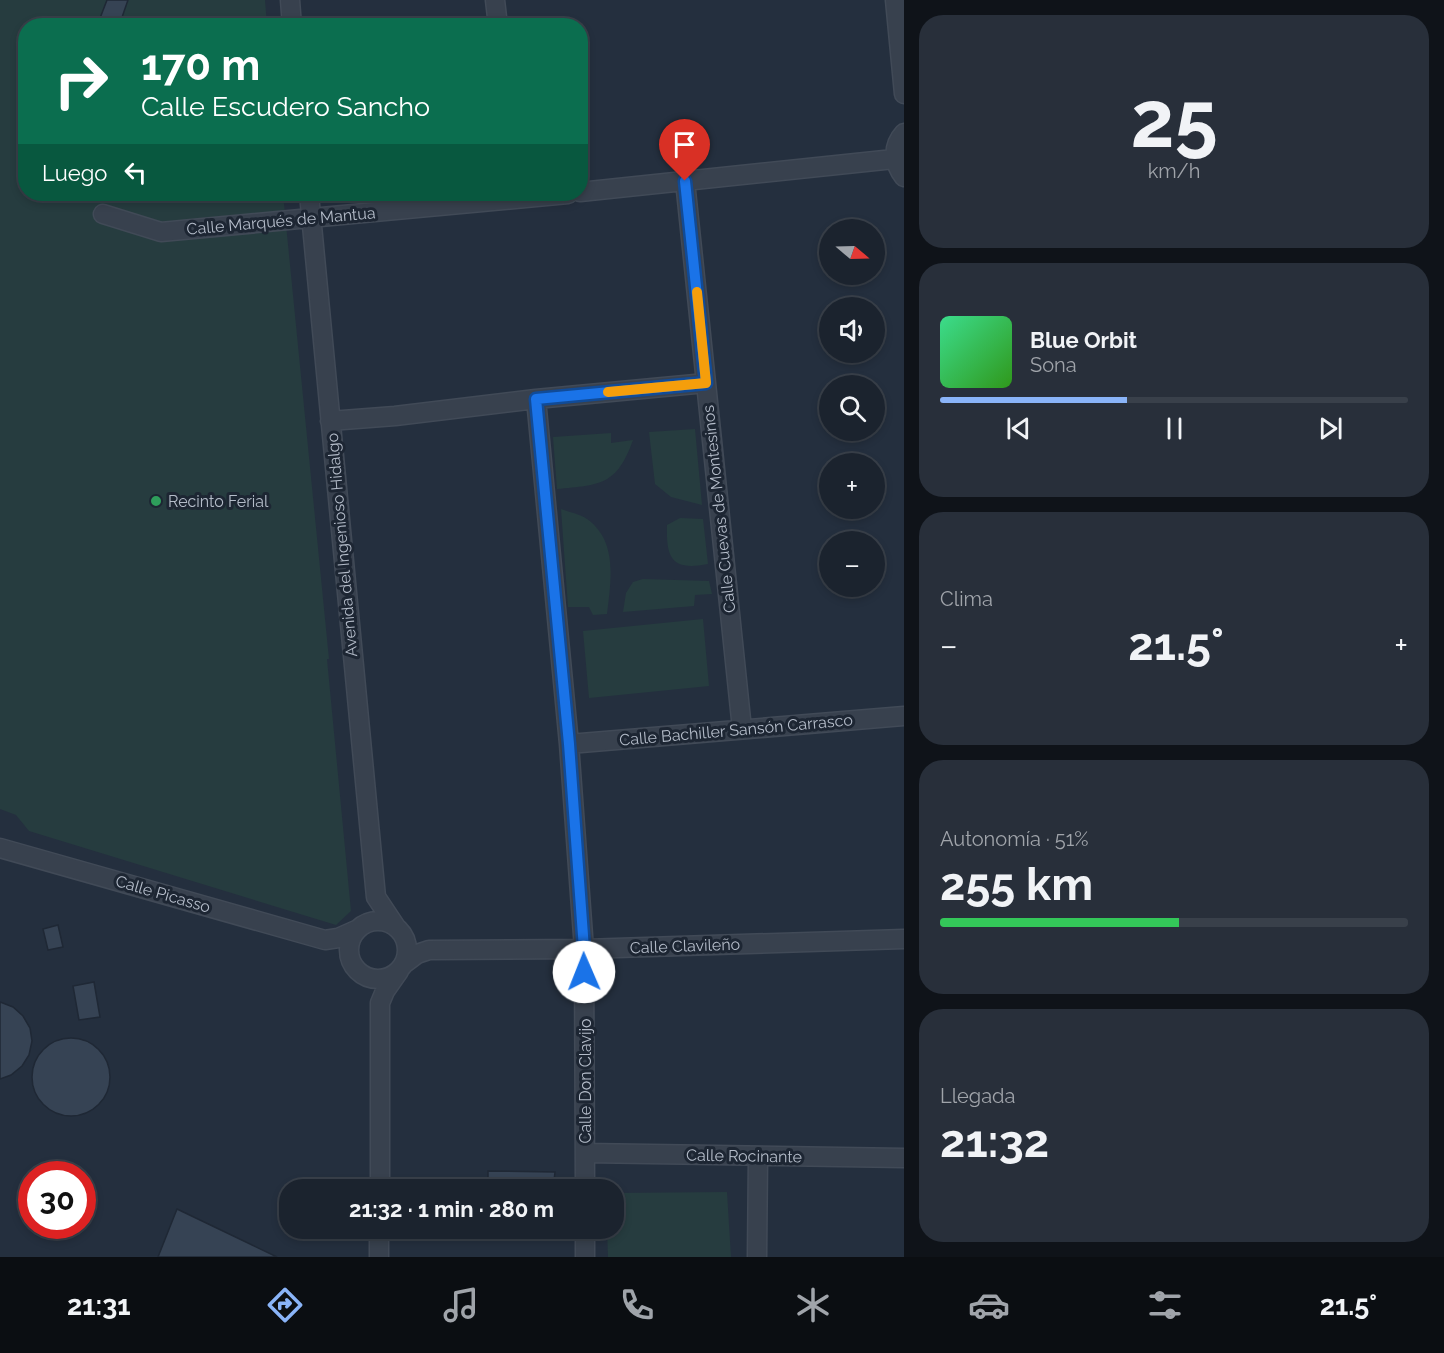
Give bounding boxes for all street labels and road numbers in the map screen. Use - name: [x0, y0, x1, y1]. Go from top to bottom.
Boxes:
- street label: Calle Marqués de Mantua: [186, 203, 376, 239]
- street label: Calle Cuevas de Montesinos: [699, 404, 739, 614]
- street label: Avenida del Ingenioso Hidalgo: [323, 432, 361, 658]
- street label: Calle Bachiller Sansón Carrasco: [618, 710, 854, 750]
- street label: Calle Picasso: [113, 871, 213, 917]
- street label: Calle Clavileño: [630, 935, 740, 957]
- street label: Calle Don Clavijo: [576, 1018, 595, 1144]
- street label: Calle Rocinante: [686, 1145, 802, 1167]

